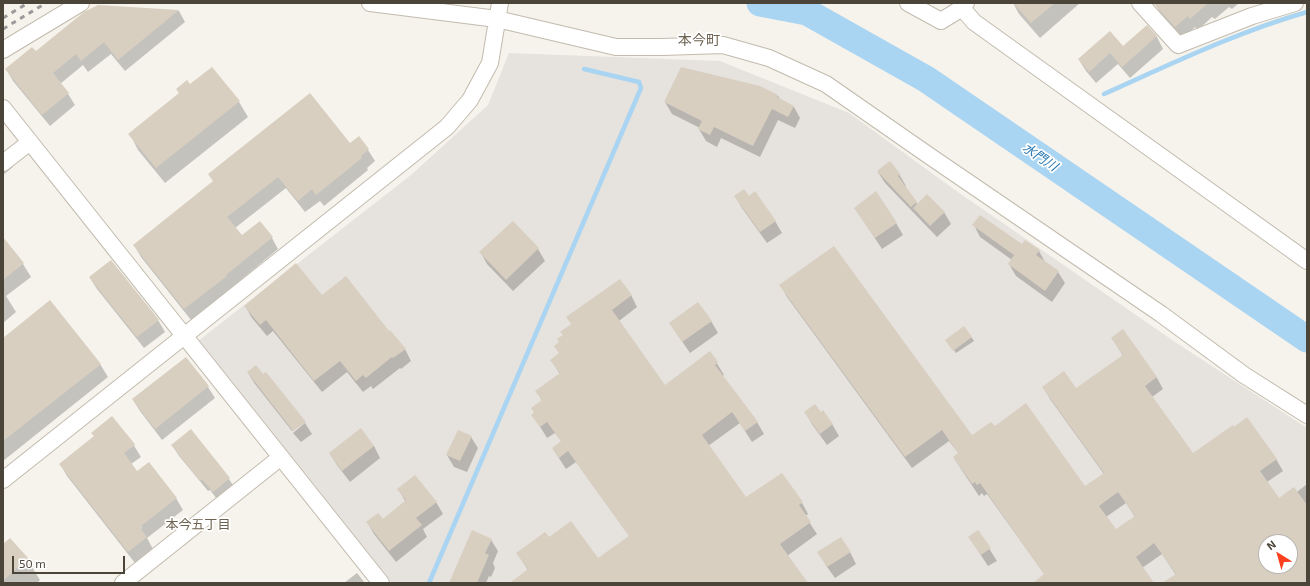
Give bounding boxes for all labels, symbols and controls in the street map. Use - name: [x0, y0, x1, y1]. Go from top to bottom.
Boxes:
- district label: 本今町: [678, 32, 720, 48]
- water label: 水門川: [1019, 140, 1061, 174]
- district label: 本今五丁目: [166, 517, 230, 533]
- north arrow: [1258, 534, 1298, 574]
- text: N: [1264, 537, 1278, 552]
- scale bar: [14, 548, 127, 574]
- text: 50 m: [19, 556, 46, 570]

